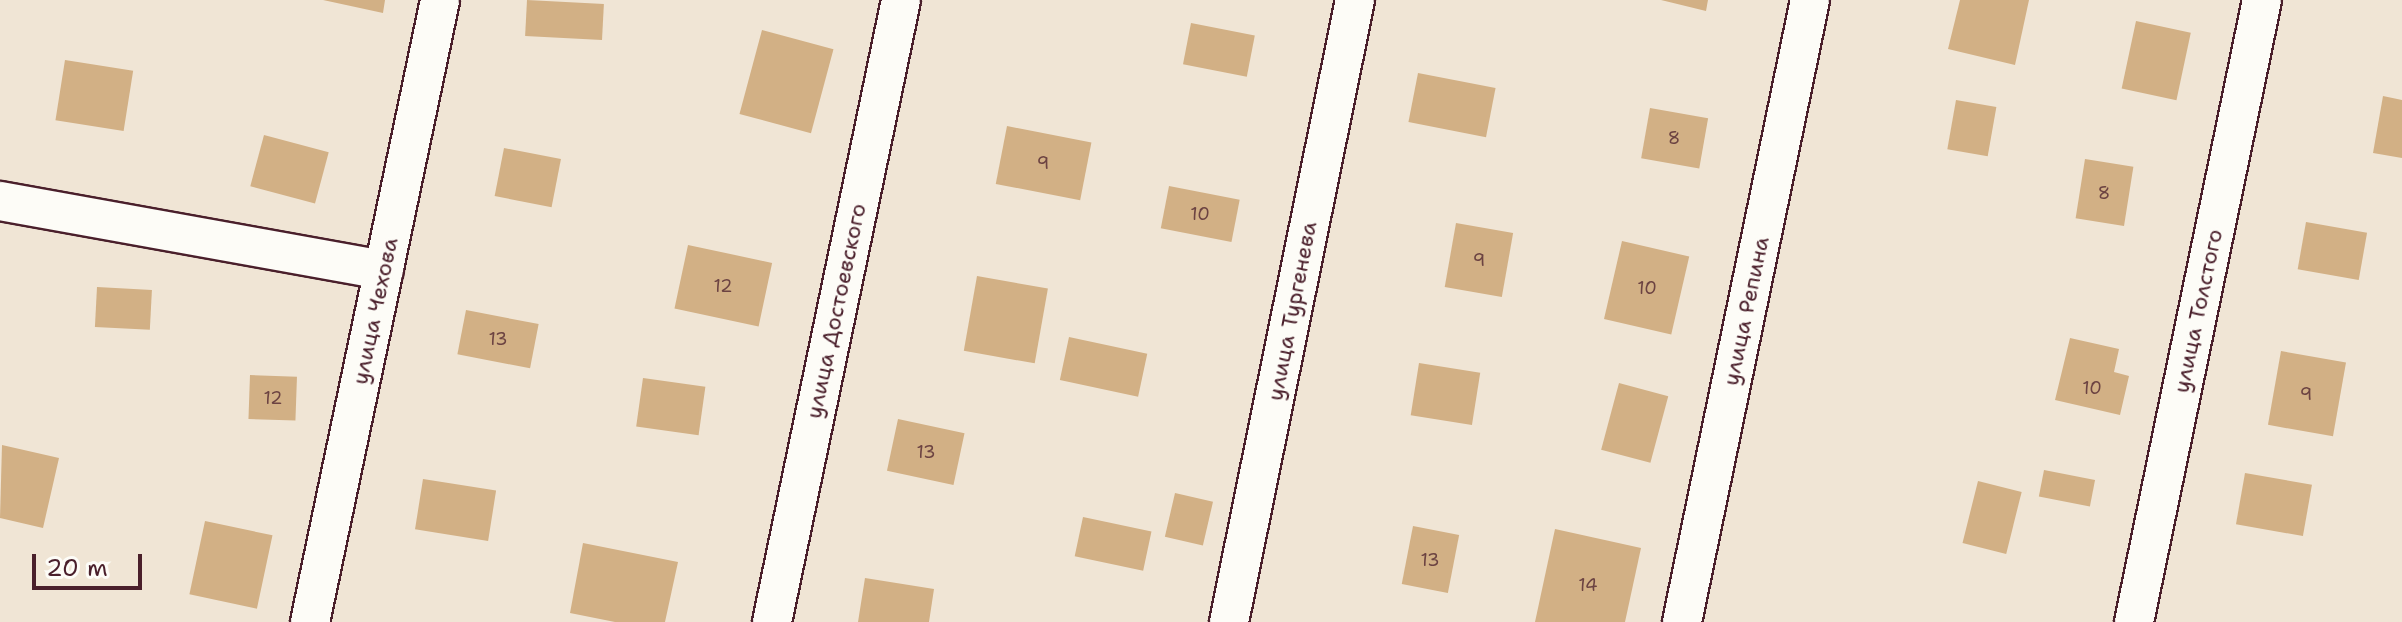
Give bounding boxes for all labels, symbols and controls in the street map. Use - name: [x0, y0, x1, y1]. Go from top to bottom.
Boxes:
- house number: 8: [1668, 127, 1680, 149]
- house number: 9: [1037, 152, 1049, 174]
- house number: 8: [2098, 182, 2110, 204]
- street label: улица Достоевского: [800, 201, 872, 421]
- house number: 10: [1190, 203, 1210, 225]
- street label: улица Тургенева: [1262, 219, 1322, 403]
- street label: улица Толстого: [2168, 227, 2228, 395]
- street label: улица Репина: [1717, 234, 1775, 388]
- street label: улица Чехова: [347, 235, 403, 387]
- house number: 9: [1473, 249, 1485, 271]
- house number: 12: [713, 275, 733, 297]
- house number: 10: [1637, 277, 1657, 299]
- house number: 13: [488, 328, 508, 350]
- house number: 10: [2082, 377, 2102, 399]
- house number: 9: [2300, 383, 2312, 405]
- house number: 12: [263, 387, 283, 409]
- house number: 13: [916, 441, 936, 463]
- scale bar: [36, 538, 146, 588]
- house number: 13: [1420, 549, 1440, 571]
- text: 20 m: [46, 552, 108, 584]
- house number: 14: [1578, 574, 1598, 596]

